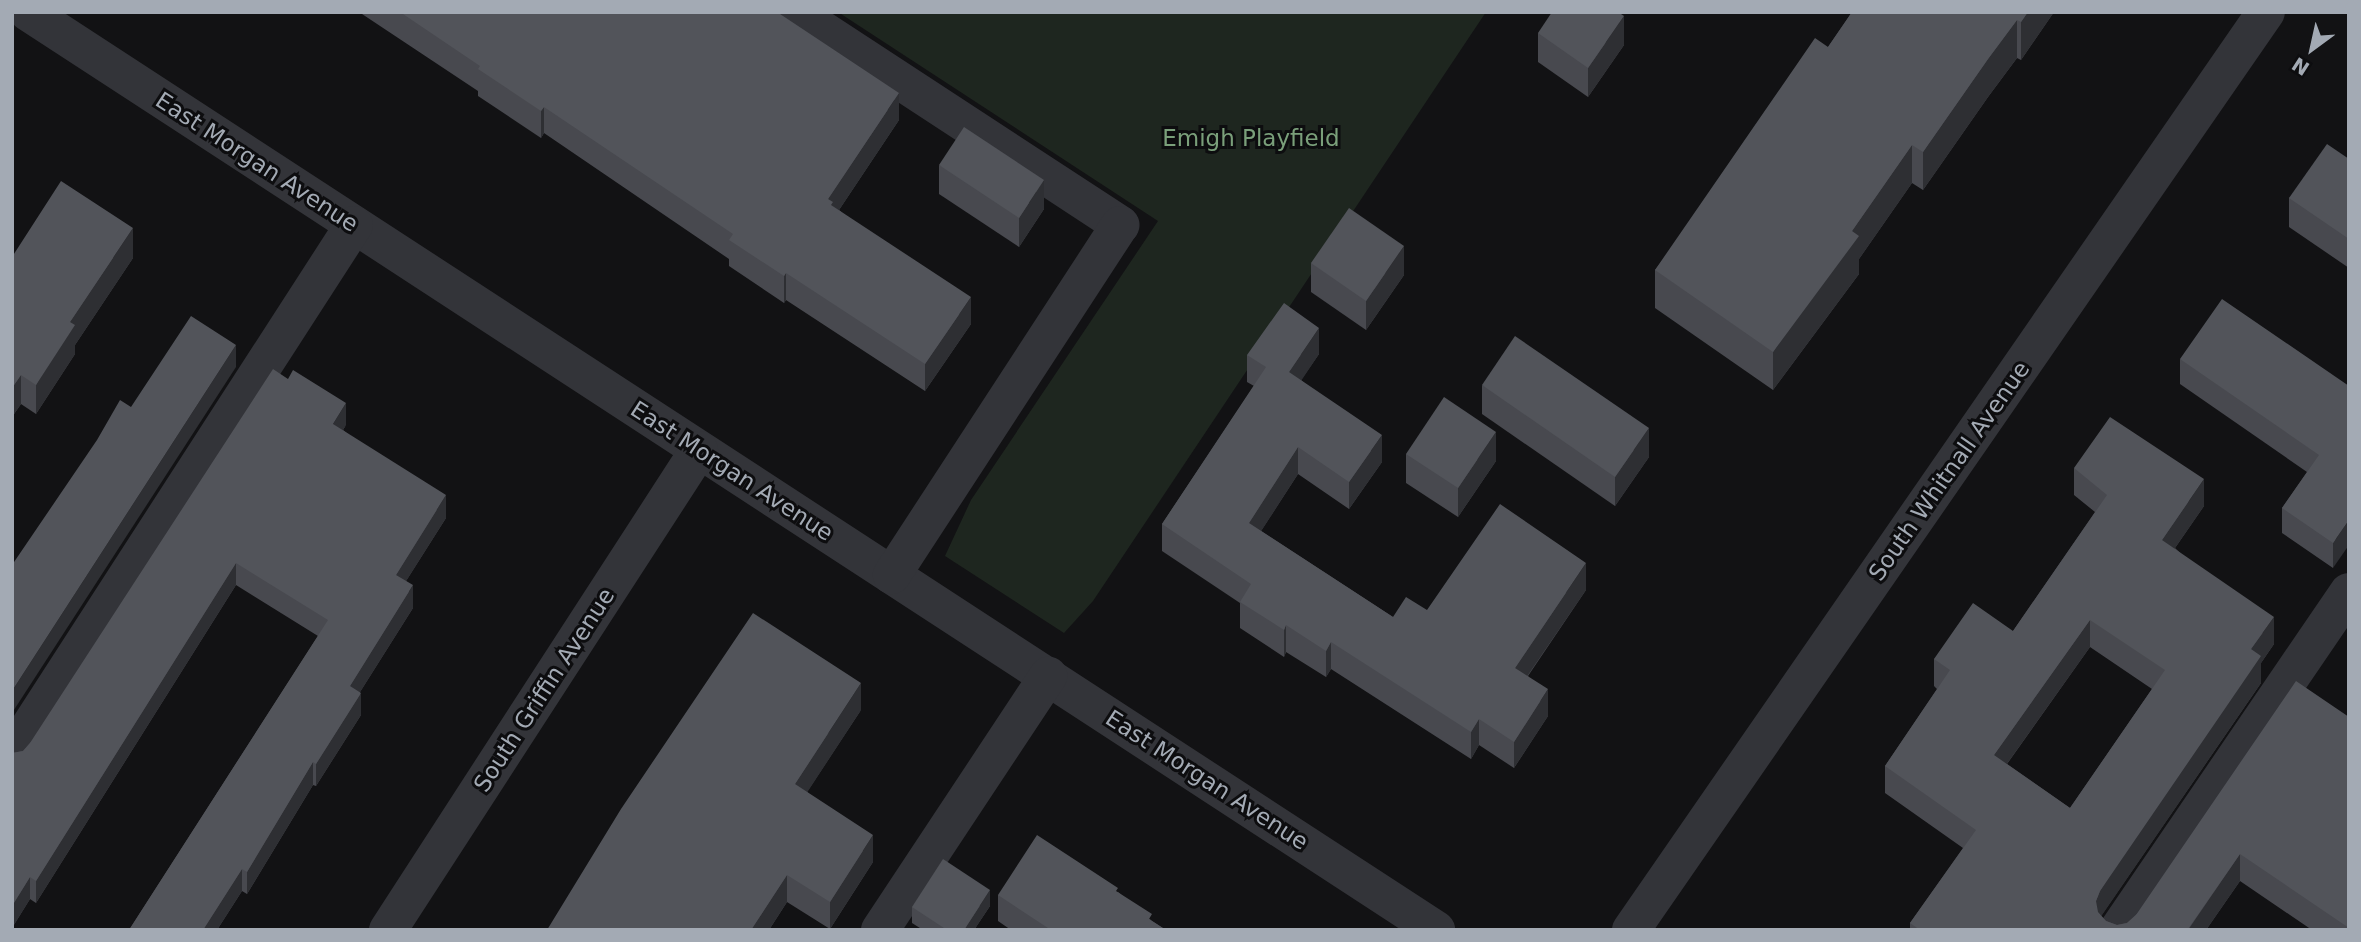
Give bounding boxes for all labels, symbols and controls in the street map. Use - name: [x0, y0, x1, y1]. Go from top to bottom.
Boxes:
- north arrow: [2277, 14, 2347, 84]
- text: N: [2288, 53, 2313, 80]
- street label: East Morgan Avenue: [151, 86, 363, 238]
- park label: Emigh Playfield: [1162, 124, 1340, 152]
- street label: South Whitnall Avenue: [1863, 356, 2035, 586]
- street label: East Morgan Avenue: [626, 395, 838, 547]
- street label: South Griffin Avenue: [468, 583, 620, 797]
- street label: East Morgan Avenue: [1101, 704, 1313, 856]

